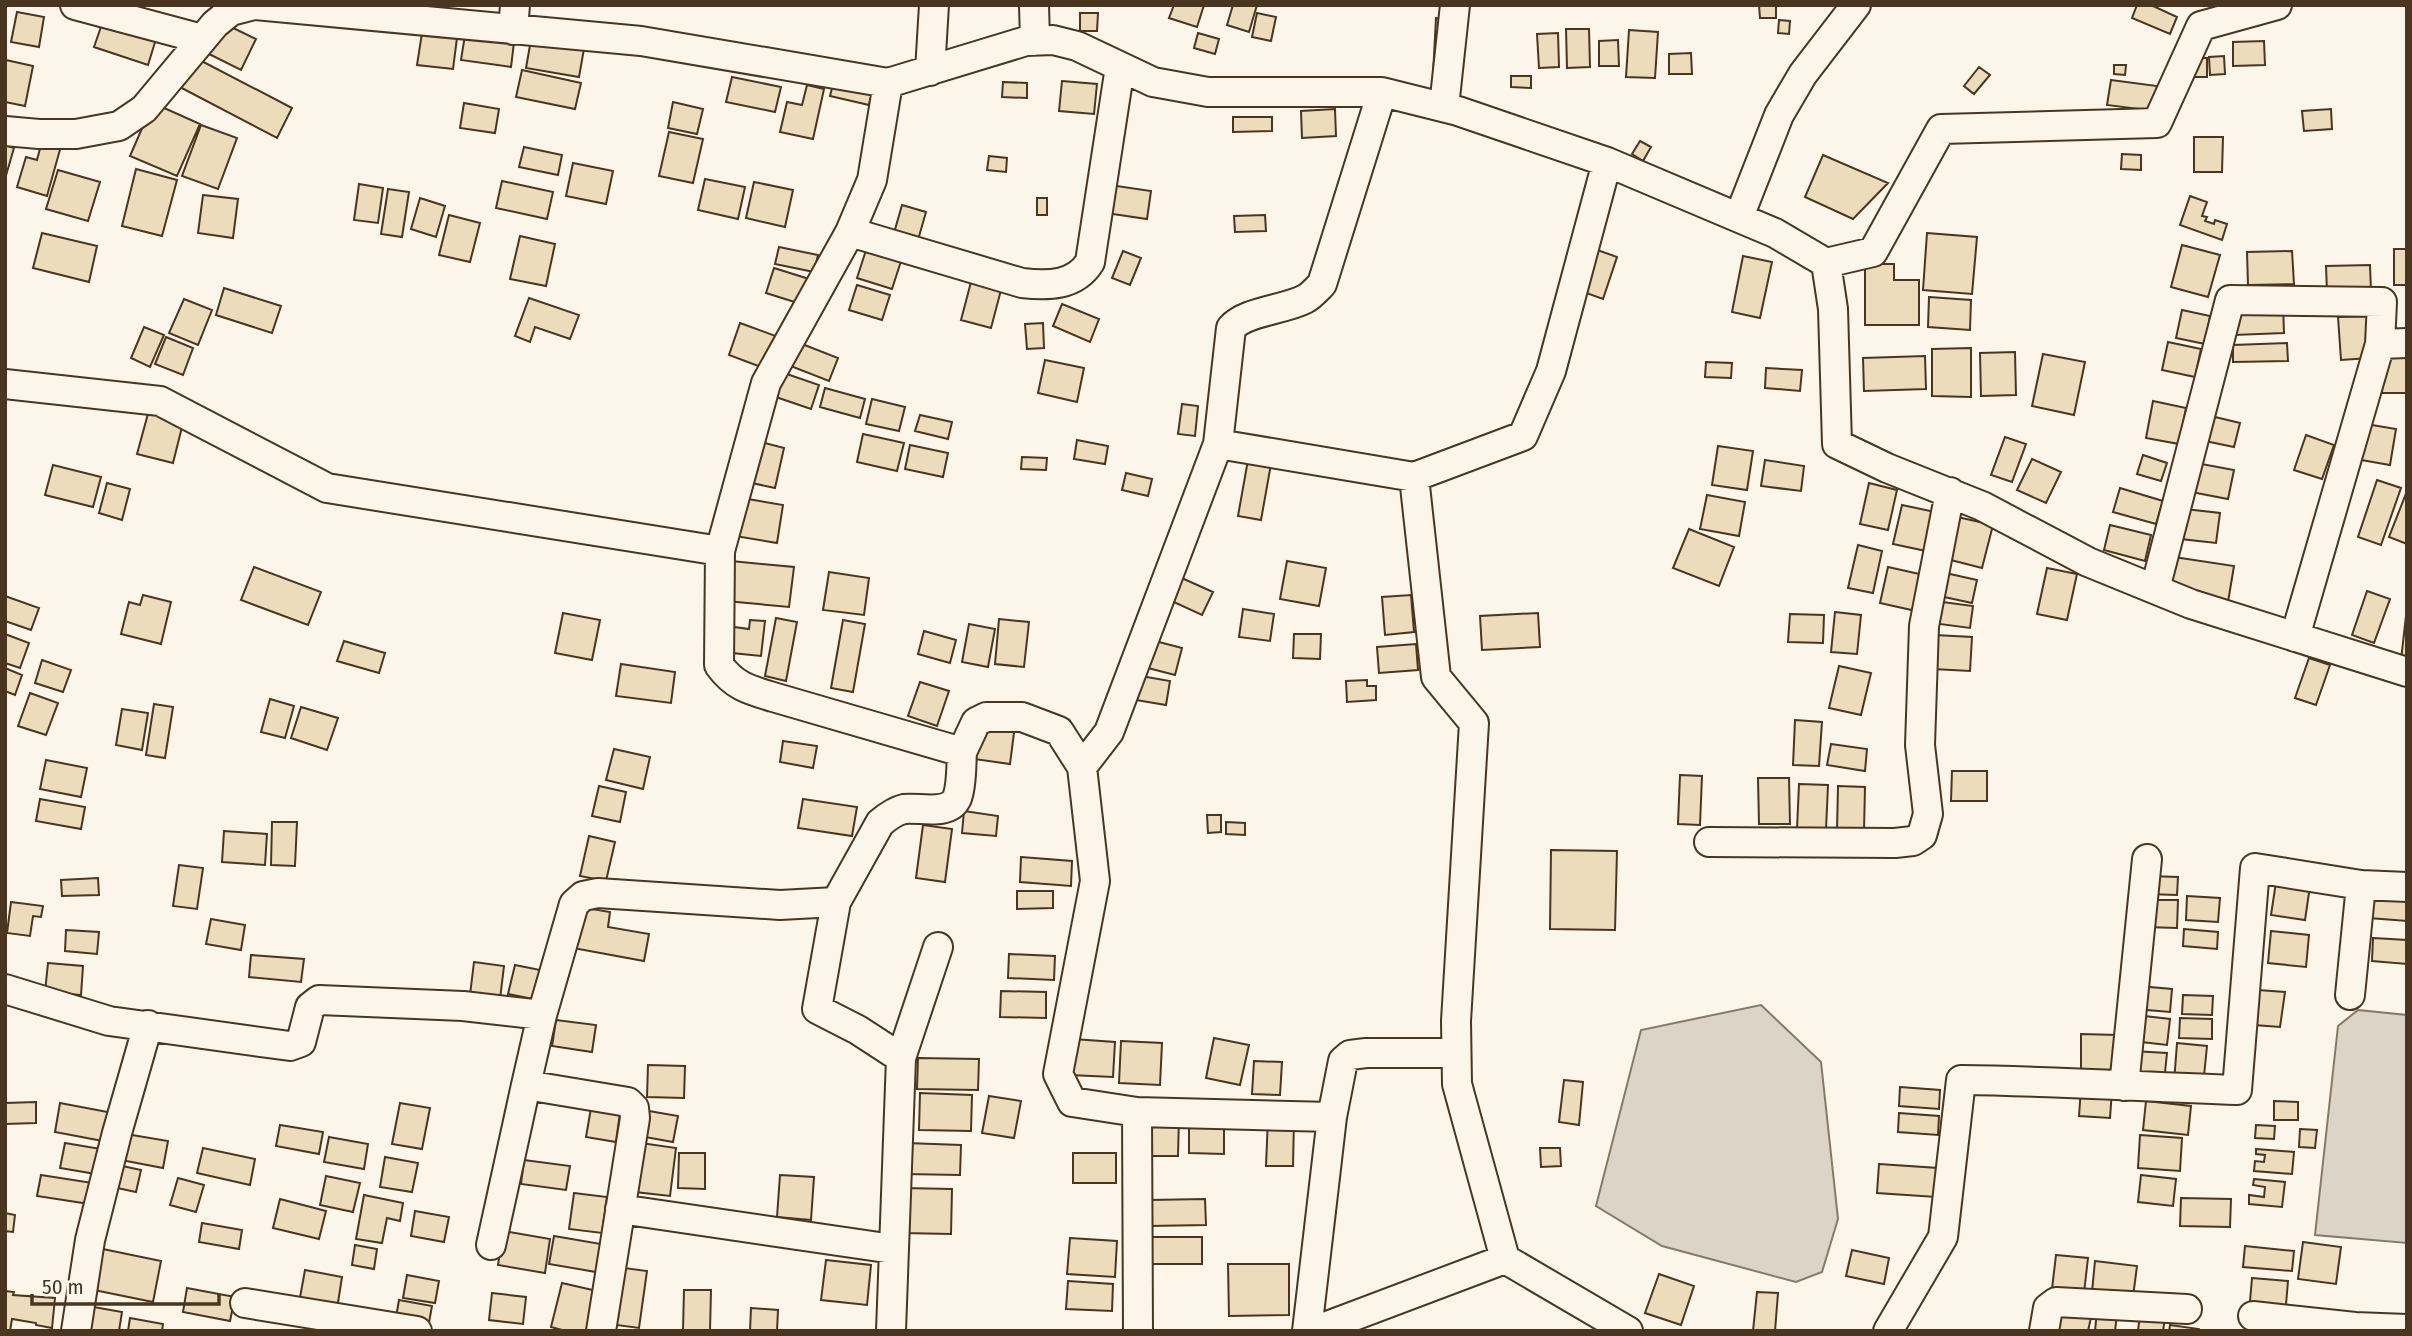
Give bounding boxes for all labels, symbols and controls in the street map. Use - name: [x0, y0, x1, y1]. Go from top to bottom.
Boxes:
- scale bar: [32, 1262, 219, 1306]
- text: 50 m: [42, 1274, 84, 1300]

